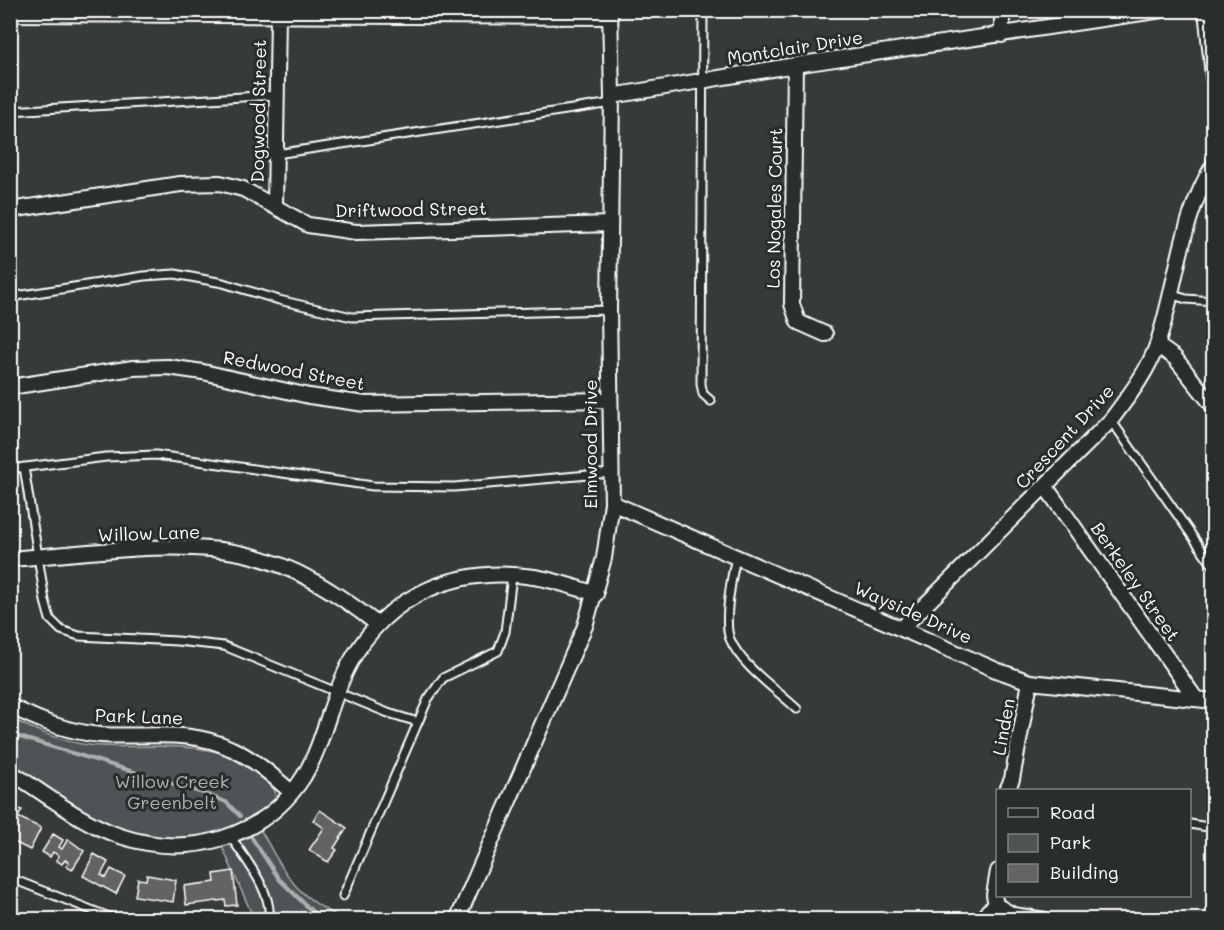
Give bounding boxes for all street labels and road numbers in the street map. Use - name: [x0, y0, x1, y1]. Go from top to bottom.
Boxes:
- street label: Montclair Drive: [725, 24, 864, 70]
- street label: Dogwood Street: [245, 39, 271, 183]
- street label: Los Nogales Court: [761, 127, 787, 289]
- street label: Driftwood Street: [335, 196, 487, 222]
- street label: Redwood Street: [221, 345, 367, 396]
- street label: Elmwood Drive: [578, 379, 602, 509]
- street label: Crescent Drive: [1010, 379, 1119, 494]
- street label: Berkeley Street: [1086, 517, 1186, 646]
- street label: Willow Lane: [97, 519, 201, 547]
- street label: Wayside Drive: [851, 575, 976, 649]
- street label: Linden: [986, 696, 1020, 757]
- street label: Park Lane: [94, 702, 184, 730]

